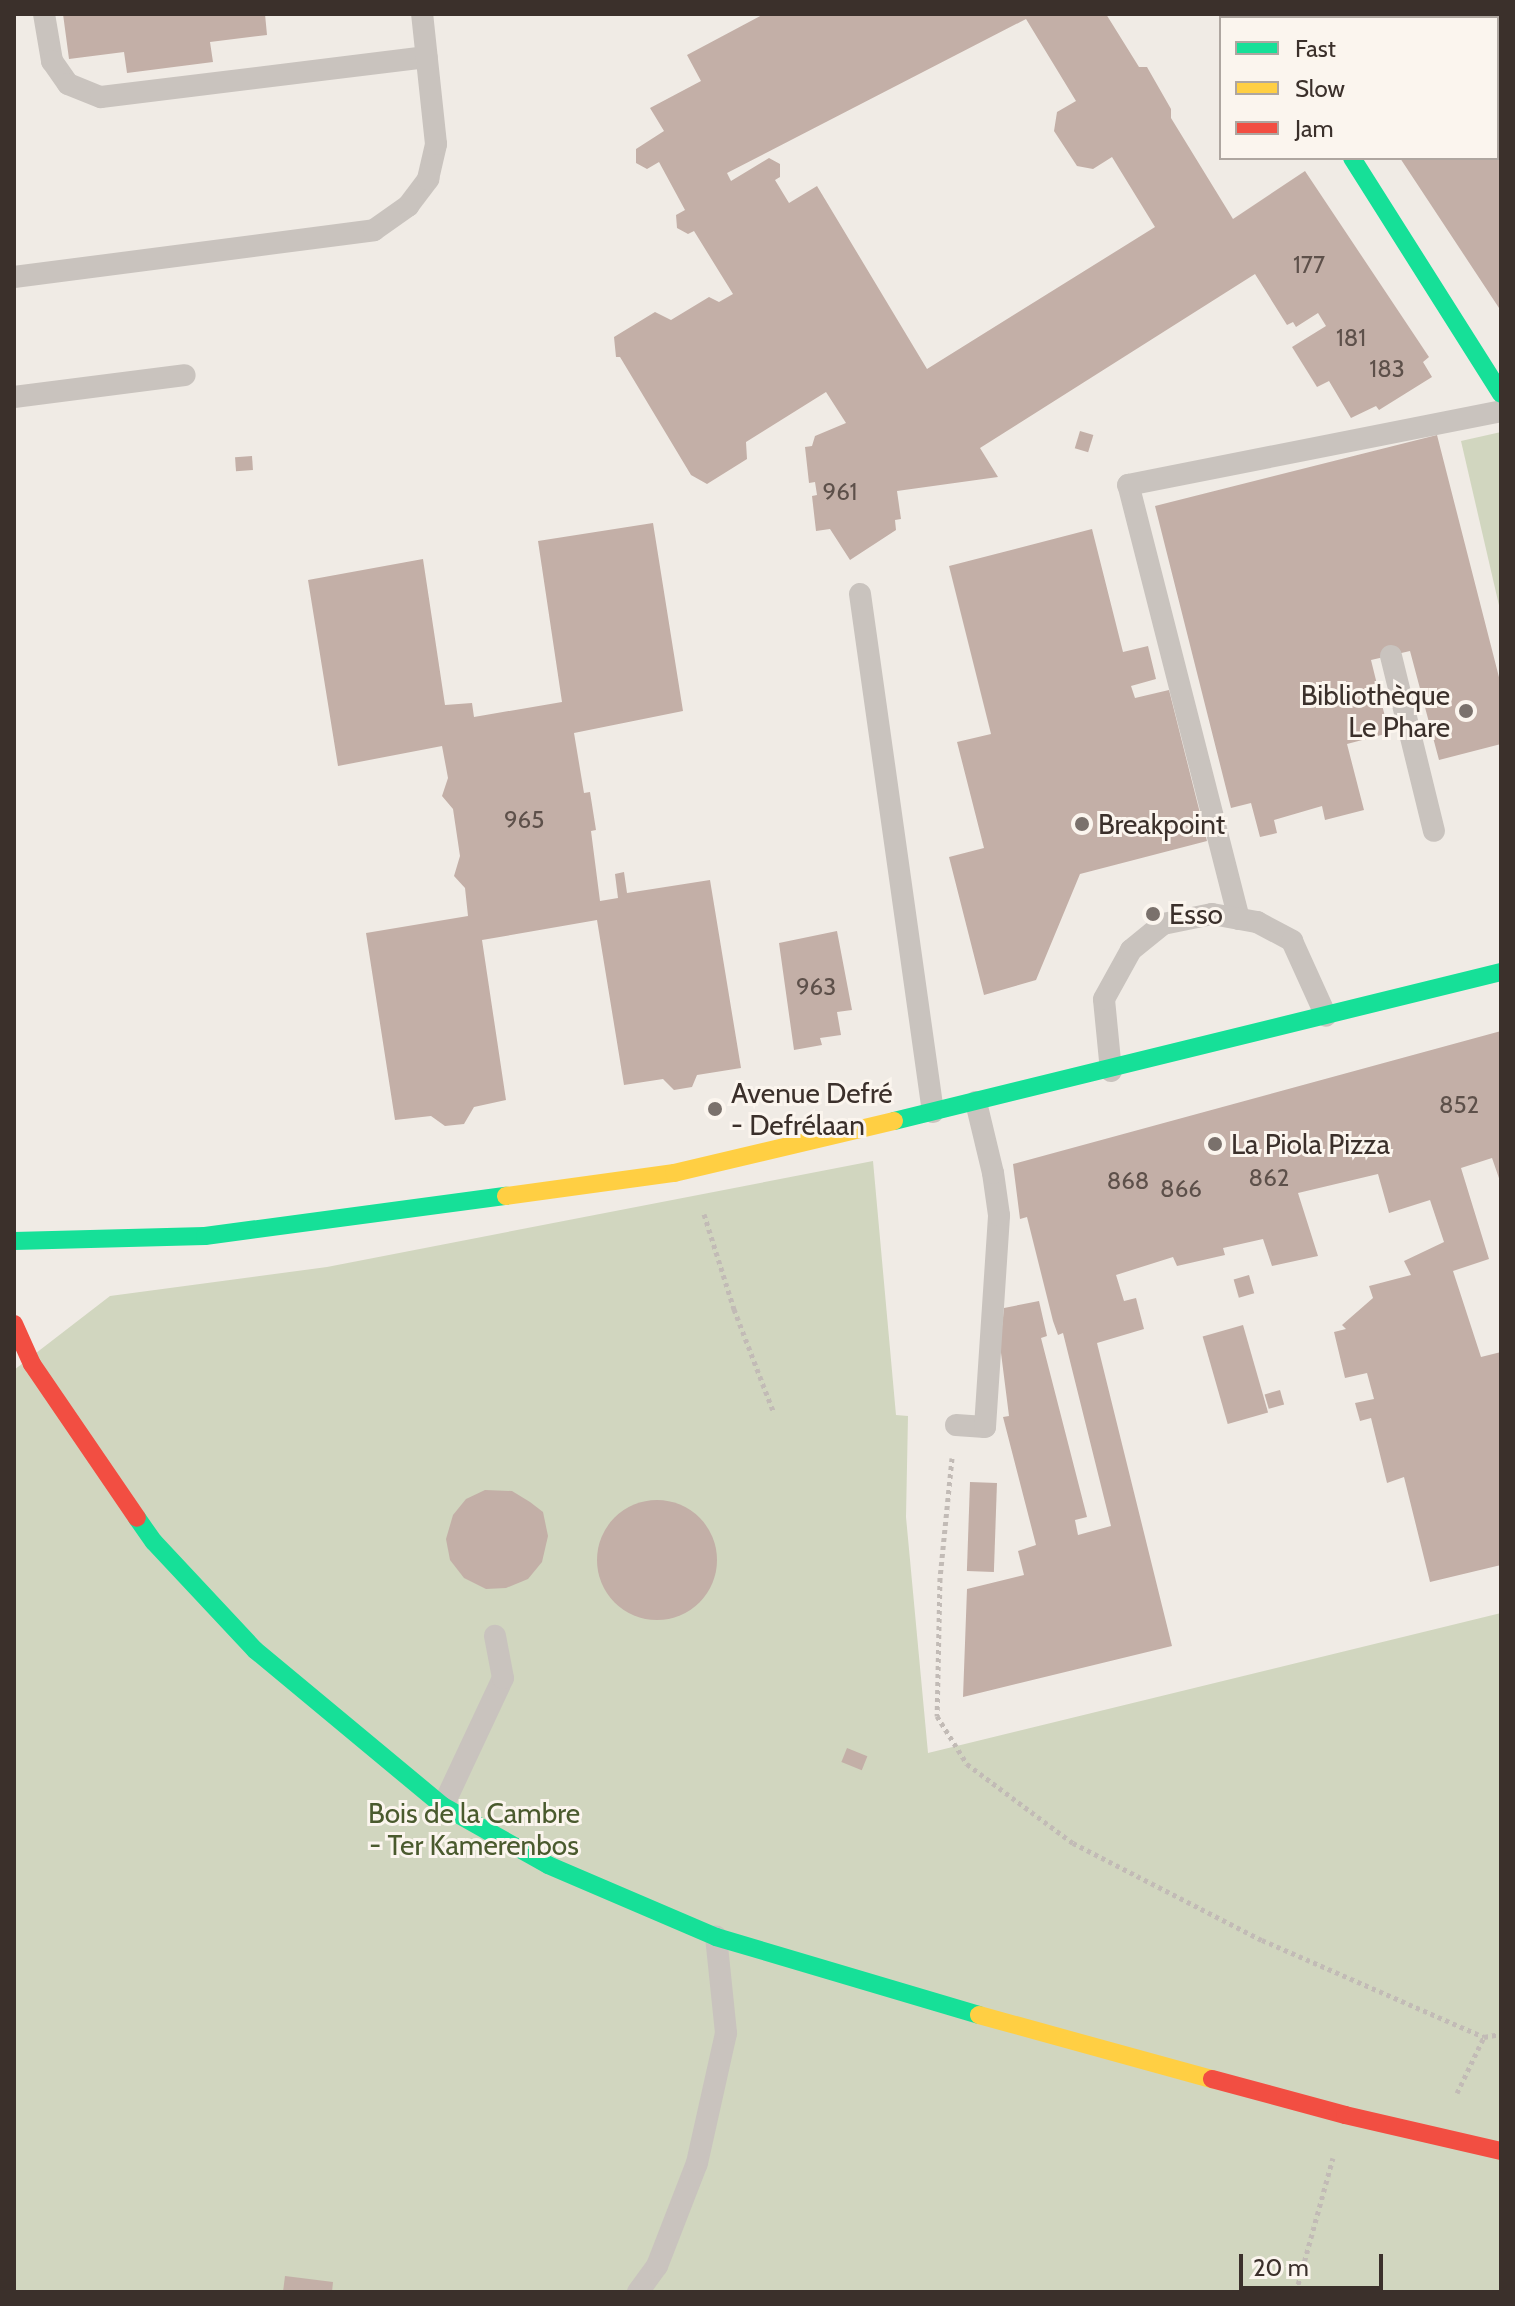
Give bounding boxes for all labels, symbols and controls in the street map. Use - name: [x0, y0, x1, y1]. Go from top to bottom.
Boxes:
- legend: [1219, 16, 1499, 160]
- text: Fast: [1295, 34, 1336, 63]
- text: Slow: [1295, 74, 1345, 103]
- text: Jam: [1295, 114, 1333, 143]
- house number: 177: [1293, 251, 1325, 279]
- house number: 181: [1336, 324, 1366, 352]
- house number: 183: [1369, 355, 1405, 383]
- house number: 961: [823, 478, 857, 506]
- place label: Bibliothèque Le Phare: [1301, 678, 1450, 744]
- marker: Bibliothèque Le Phare: [1457, 702, 1475, 720]
- house number: 965: [504, 806, 544, 834]
- place label: Breakpoint: [1098, 807, 1225, 841]
- marker: Breakpoint: [1073, 815, 1091, 833]
- place label: Esso: [1169, 897, 1223, 931]
- marker: Esso: [1144, 905, 1162, 923]
- house number: 963: [796, 973, 836, 1001]
- place label: Avenue Defré - Defrélaan: [731, 1076, 893, 1142]
- house number: 852: [1439, 1091, 1479, 1119]
- marker: Avenue Defré - Defrélaan: [706, 1100, 724, 1118]
- place label: La Piola Pizza: [1231, 1127, 1390, 1161]
- marker: La Piola Pizza: [1206, 1135, 1224, 1153]
- house number: 862: [1249, 1164, 1289, 1192]
- house number: 868: [1107, 1167, 1149, 1195]
- house number: 866: [1160, 1175, 1202, 1203]
- park label: Bois de la Cambre - Ter Kamerenbos: [368, 1796, 580, 1862]
- scale bar: [1243, 2238, 1387, 2288]
- text: 20 m: [1253, 2253, 1309, 2282]

